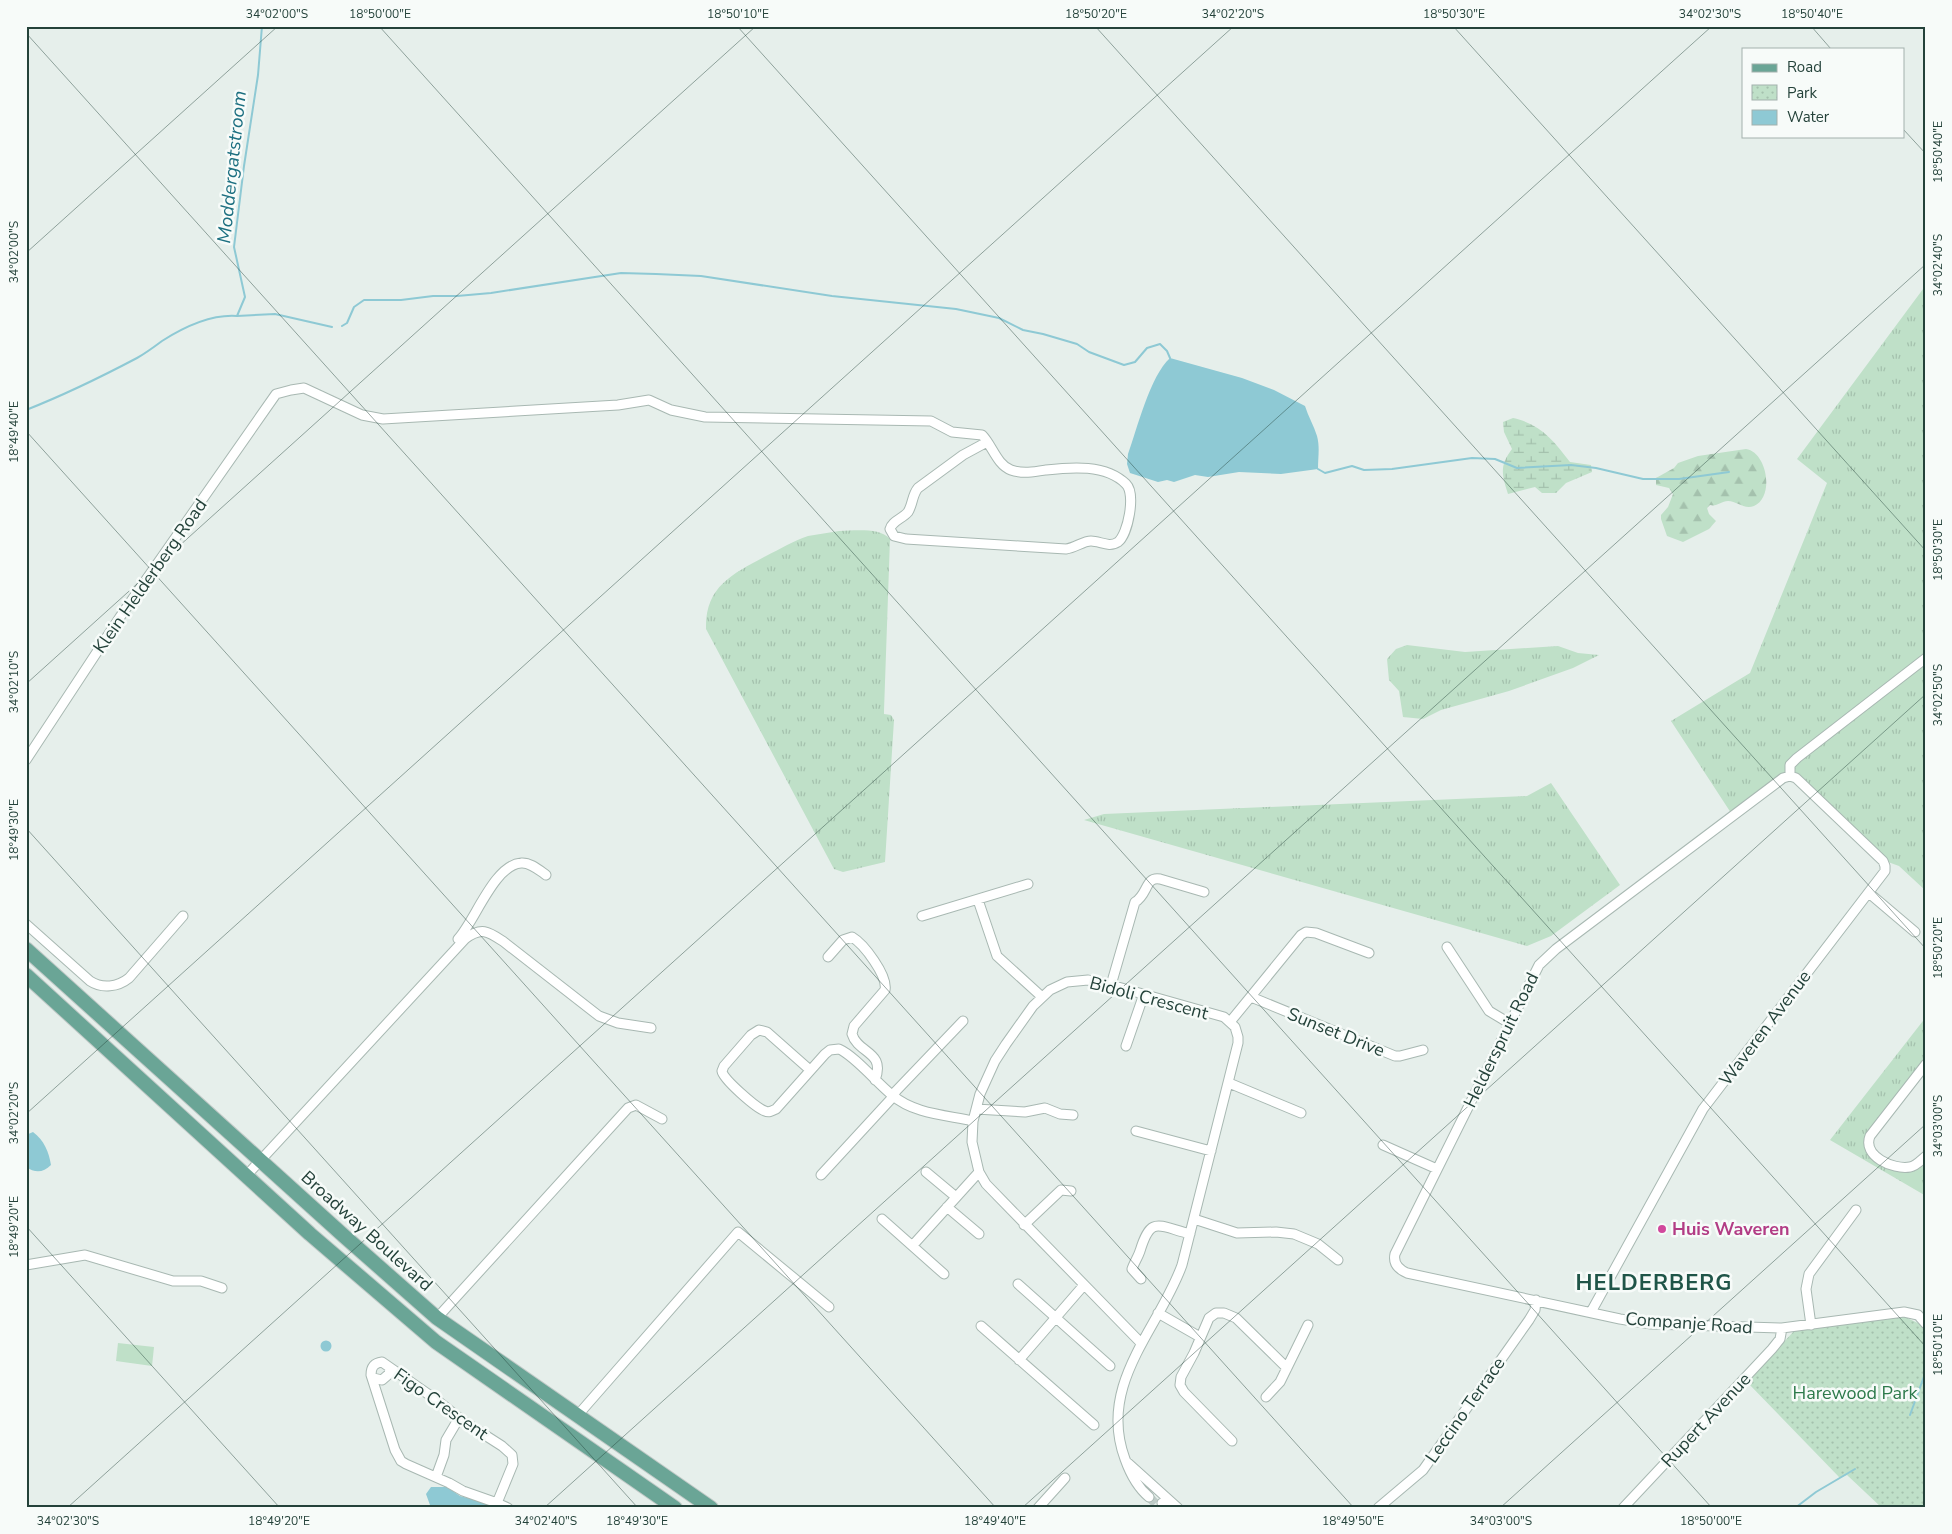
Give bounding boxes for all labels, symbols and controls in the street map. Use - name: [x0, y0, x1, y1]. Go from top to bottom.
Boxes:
- text: 34°02'00"S: [246, 6, 308, 22]
- text: 18°50'00"E: [349, 6, 411, 22]
- text: 18°50'10"E: [707, 6, 769, 22]
- text: 18°50'20"E: [1065, 6, 1127, 22]
- text: 34°02'20"S: [1202, 6, 1264, 22]
- text: 18°50'30"E: [1423, 6, 1485, 22]
- text: 34°02'30"S: [1679, 6, 1741, 22]
- text: 18°50'40"E: [1781, 6, 1843, 22]
- legend: [1742, 48, 1904, 138]
- text: Road: [1787, 57, 1822, 77]
- text: Park: [1787, 83, 1817, 103]
- water label: Moddergatstroom: [211, 89, 253, 245]
- text: Water: [1787, 107, 1830, 127]
- text: 18°50'40"E: [1930, 121, 1946, 183]
- text: 34°02'00"S: [6, 221, 22, 283]
- text: 34°02'40"S: [1930, 234, 1946, 296]
- text: 18°49'40"E: [6, 401, 22, 463]
- street label: Klein Helderberg Road: [88, 494, 212, 658]
- text: 18°50'30"E: [1930, 519, 1946, 581]
- text: 34°02'10"S: [6, 651, 22, 713]
- text: 34°02'50"S: [1930, 664, 1946, 726]
- text: 18°49'30"E: [6, 799, 22, 861]
- text: 18°50'20"E: [1930, 917, 1946, 979]
- street label: Waveren Avenue: [1714, 965, 1816, 1091]
- street label: Helderspruit Road: [1458, 968, 1544, 1112]
- street label: Bidoli Crescent: [1087, 971, 1212, 1026]
- street label: Sunset Drive: [1284, 1002, 1388, 1062]
- text: 34°02'20"S: [6, 1082, 22, 1144]
- text: 34°03'00"S: [1930, 1095, 1946, 1157]
- street label: Broadway Boulevard: [296, 1165, 438, 1297]
- text: 18°49'20"E: [6, 1196, 22, 1258]
- place label: Huis Waveren: [1672, 1217, 1790, 1241]
- marker: Huis Waveren: [1656, 1223, 1668, 1235]
- district label: HELDERBERG: [1576, 1268, 1732, 1298]
- street label: Companje Road: [1625, 1307, 1753, 1339]
- text: 18°50'10"E: [1930, 1314, 1946, 1376]
- street label: Leccino Terrace: [1420, 1352, 1510, 1468]
- street label: Figo Crescent: [389, 1363, 494, 1446]
- street label: Rupert Avenue: [1656, 1367, 1756, 1473]
- park label: Harewood Park: [1792, 1381, 1919, 1405]
- text: 34°02'30"S: [37, 1513, 99, 1529]
- text: 18°49'20"E: [248, 1513, 310, 1529]
- text: 34°02'40"S: [515, 1513, 577, 1529]
- text: 18°49'30"E: [606, 1513, 668, 1529]
- text: 18°49'40"E: [964, 1513, 1026, 1529]
- text: 18°49'50"E: [1322, 1513, 1384, 1529]
- text: 34°03'00"S: [1470, 1513, 1532, 1529]
- text: 18°50'00"E: [1680, 1513, 1742, 1529]

